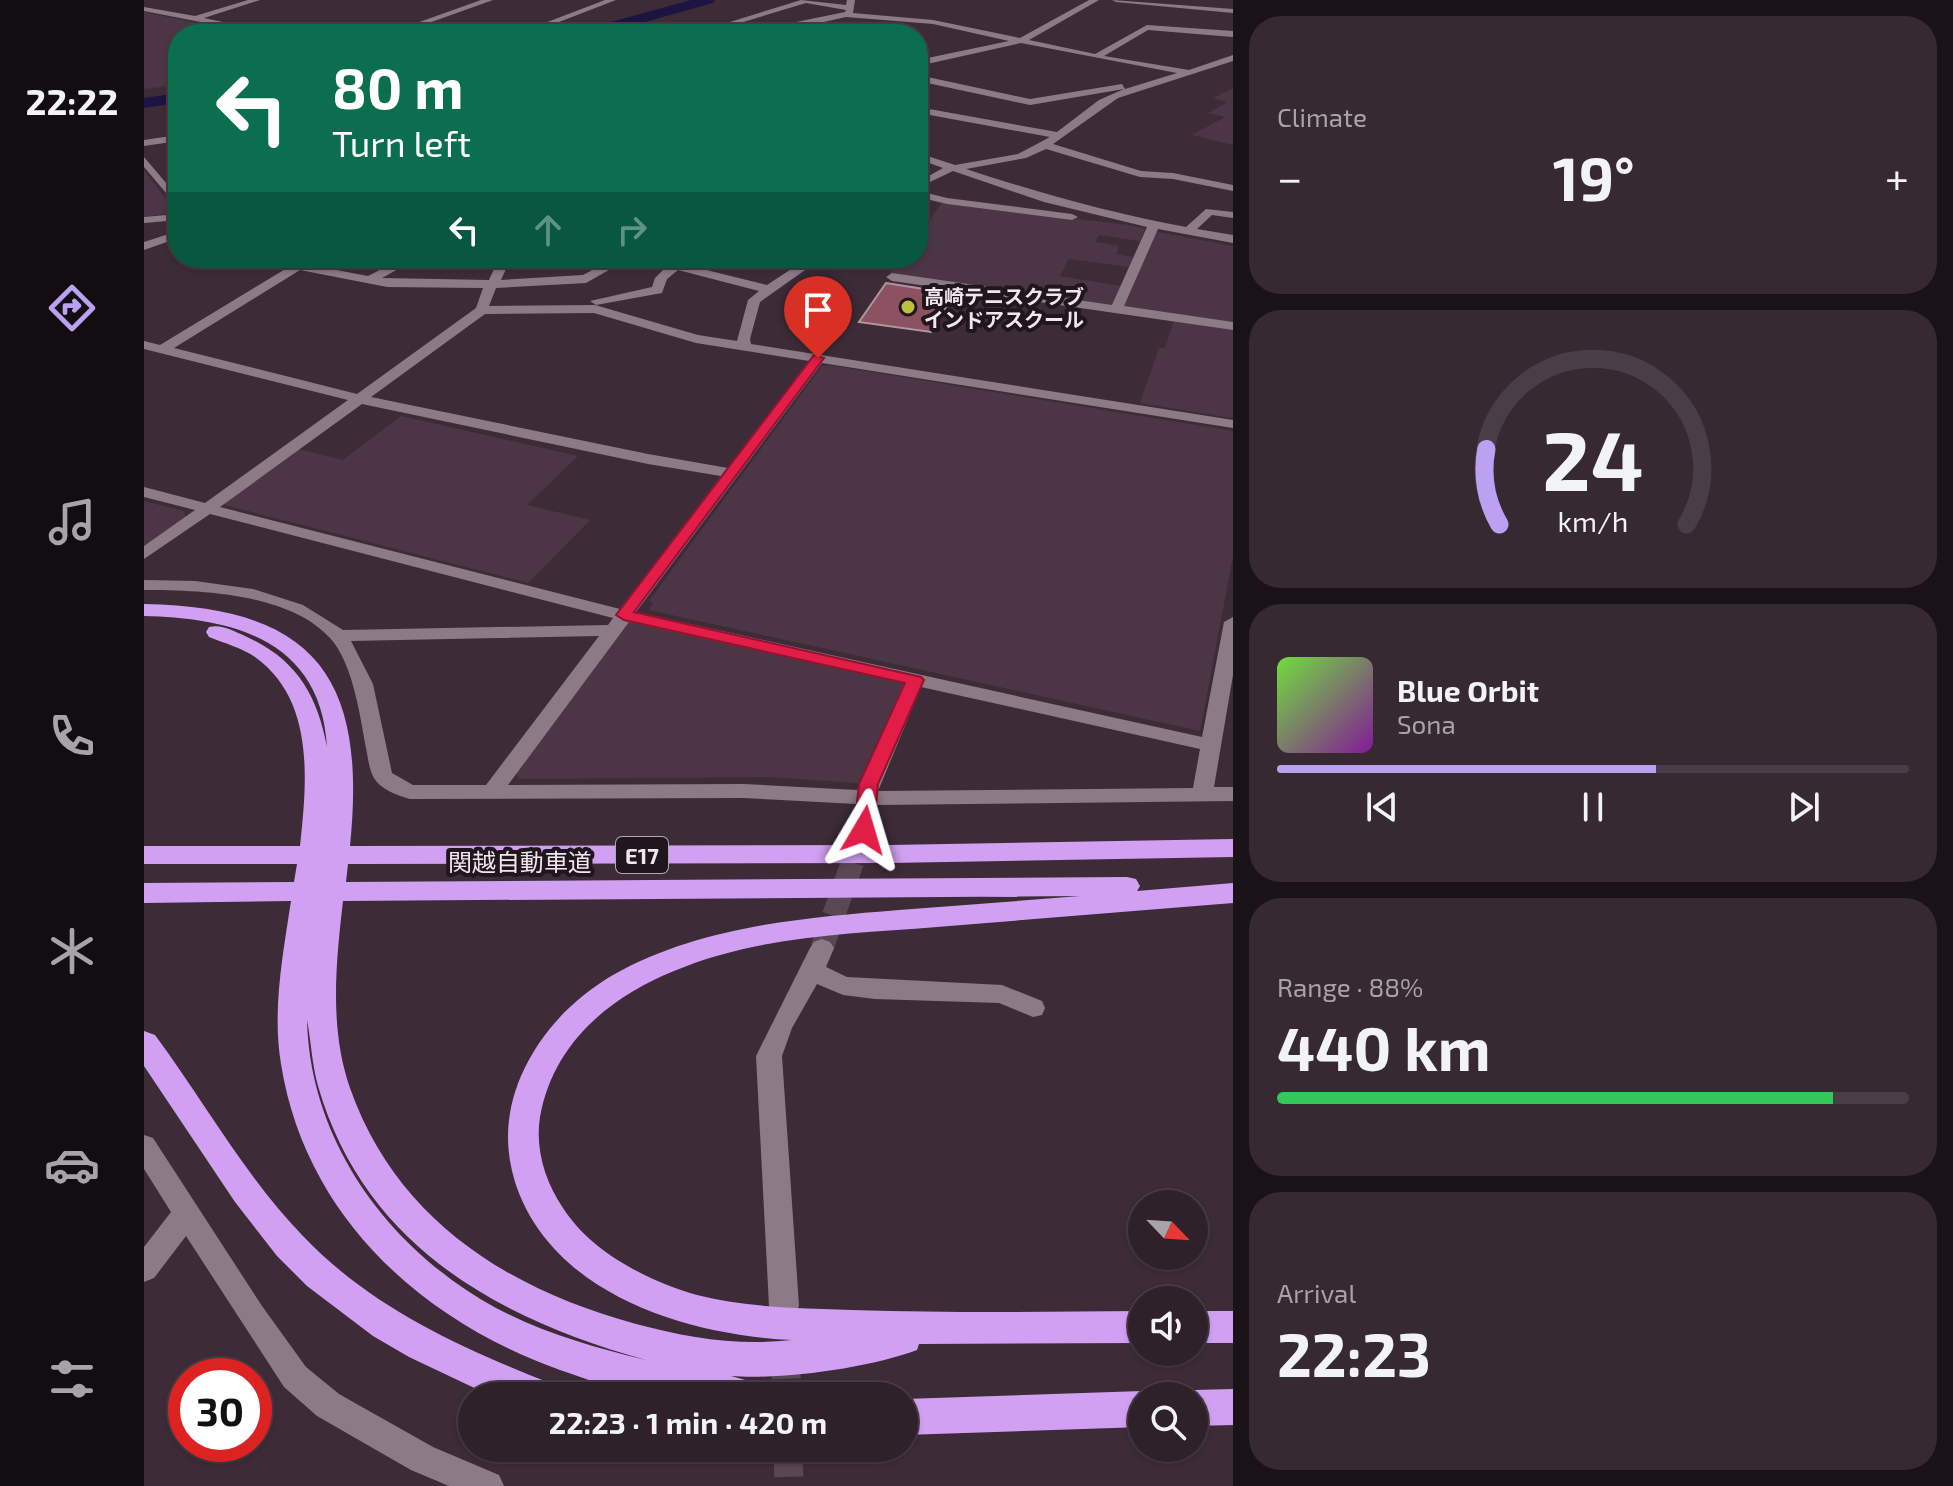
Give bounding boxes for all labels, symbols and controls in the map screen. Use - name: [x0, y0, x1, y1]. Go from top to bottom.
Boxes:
- text: 80 m: [332, 53, 464, 120]
- icon: left: [200, 56, 304, 160]
- text: 22:22: [26, 79, 118, 122]
- text: Climate: [1277, 101, 1367, 132]
- text: Turn left: [332, 121, 471, 164]
- text: 19°: [1553, 141, 1635, 213]
- text: −: [1277, 150, 1303, 203]
- text: +: [1885, 150, 1909, 203]
- icon: left: [442, 208, 486, 252]
- icon: ahead: [526, 208, 570, 252]
- icon: right: [610, 208, 654, 252]
- pin: [784, 276, 852, 358]
- icon: directions: [44, 280, 100, 336]
- place label: 高崎テニスクラブ インドアスクール: [924, 284, 1084, 331]
- icon: arrive: [796, 288, 840, 332]
- marker: 高崎テニスクラブ インドアスクール: [899, 298, 917, 316]
- text: 24: [1542, 408, 1644, 508]
- icon: music: [44, 494, 100, 550]
- text: km/h: [1558, 503, 1628, 538]
- text: Blue Orbit: [1397, 672, 1539, 708]
- icon: phone: [44, 708, 100, 764]
- text: Sona: [1397, 708, 1456, 739]
- icon: previous: [1360, 785, 1404, 829]
- icon: pause: [1571, 785, 1615, 829]
- icon: next: [1782, 785, 1826, 829]
- position arrow: [822, 788, 906, 872]
- road number: E17: [616, 837, 668, 873]
- street label: 関越自動車道: [448, 847, 592, 876]
- icon: climate: [44, 923, 100, 979]
- text: Range · 88%: [1277, 971, 1423, 1002]
- text: 440 km: [1277, 1011, 1491, 1083]
- icon: car: [44, 1137, 100, 1193]
- north arrow: [1128, 1190, 1208, 1270]
- map controls: [1128, 1190, 1208, 1462]
- text: Arrival: [1277, 1277, 1356, 1308]
- button: sound: [1128, 1286, 1208, 1366]
- text: 22:23: [1277, 1317, 1431, 1389]
- icon: filters: [44, 1351, 100, 1407]
- speed limit sign: 30: [168, 1358, 272, 1462]
- button: search: [1128, 1382, 1208, 1462]
- text: 22:23 · 1 min · 420 m: [549, 1404, 827, 1440]

